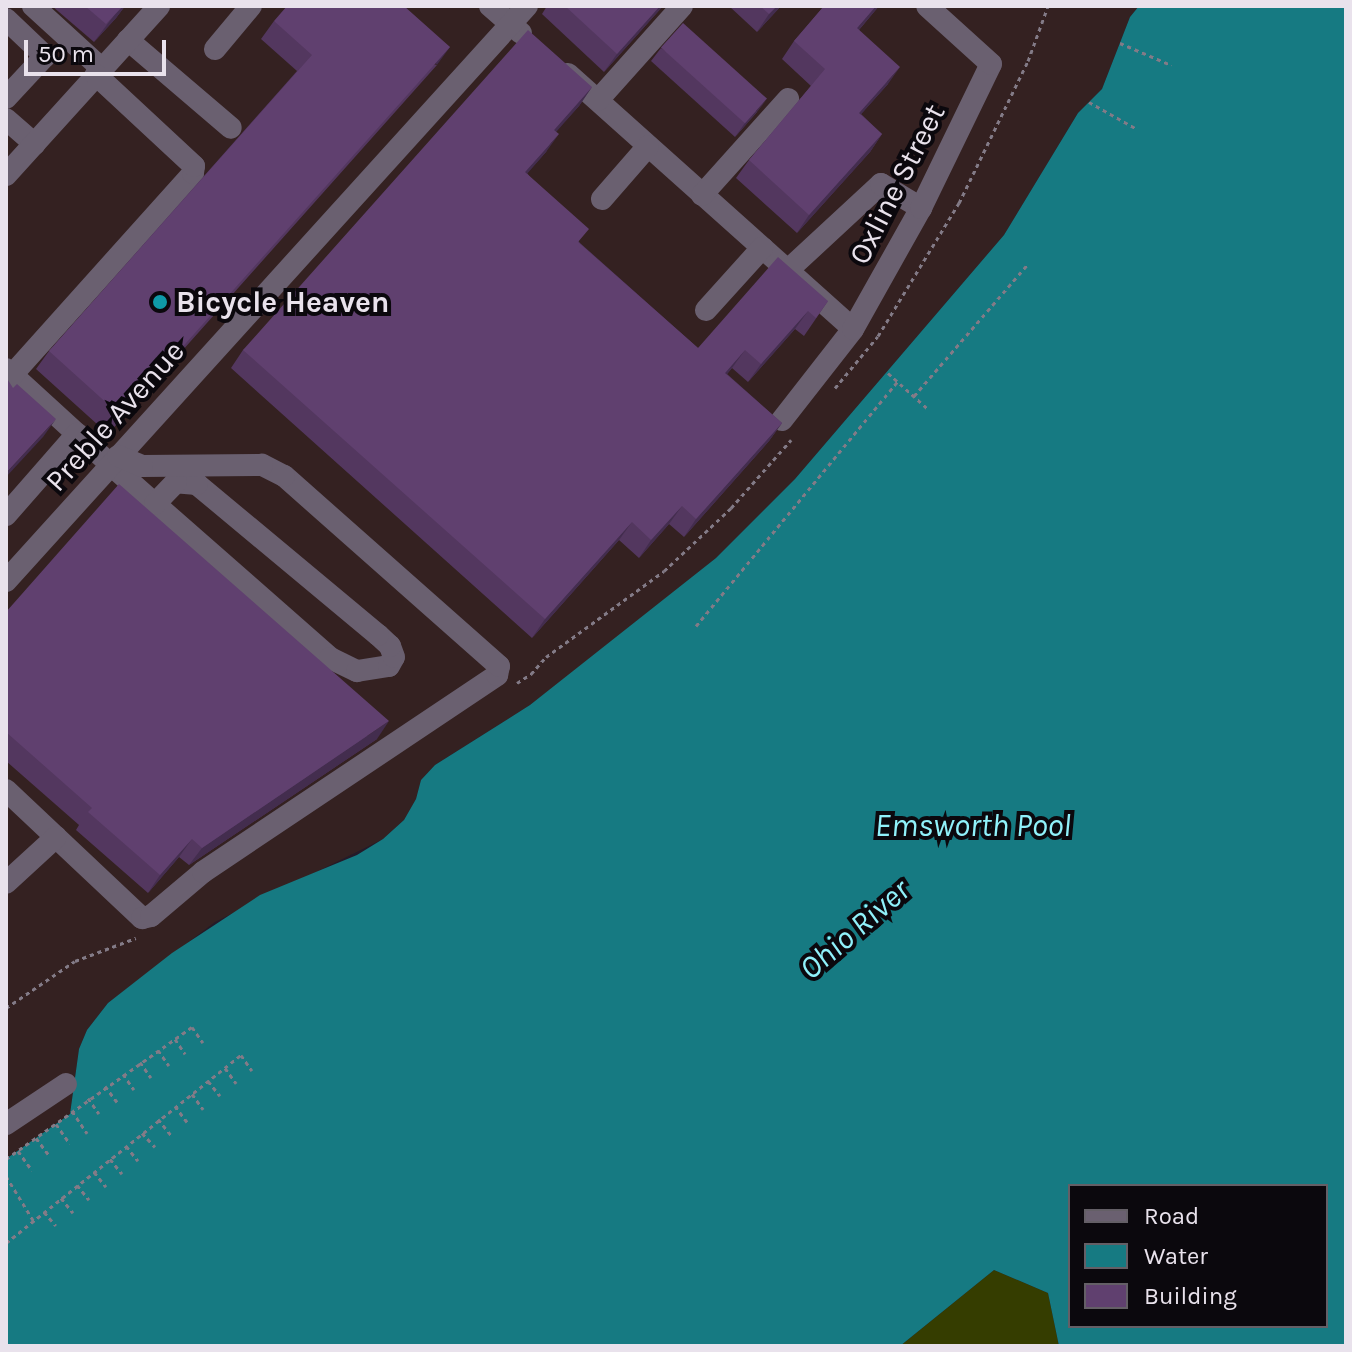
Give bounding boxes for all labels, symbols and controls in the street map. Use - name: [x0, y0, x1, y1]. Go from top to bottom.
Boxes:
- scale bar: [28, 24, 170, 74]
- text: 50 m: [38, 40, 94, 68]
- street label: Oxline Street: [841, 98, 953, 270]
- place label: Bicycle Heaven: [176, 284, 390, 320]
- marker: Bicycle Heaven: [151, 293, 169, 311]
- street label: Preble Avenue: [38, 333, 192, 499]
- water label: Emsworth Pool: [875, 807, 1071, 845]
- water label: Ohio River: [792, 872, 918, 988]
- legend: [1068, 1184, 1328, 1328]
- text: Road: [1144, 1202, 1199, 1230]
- text: Water: [1144, 1242, 1208, 1270]
- text: Building: [1144, 1282, 1237, 1310]

